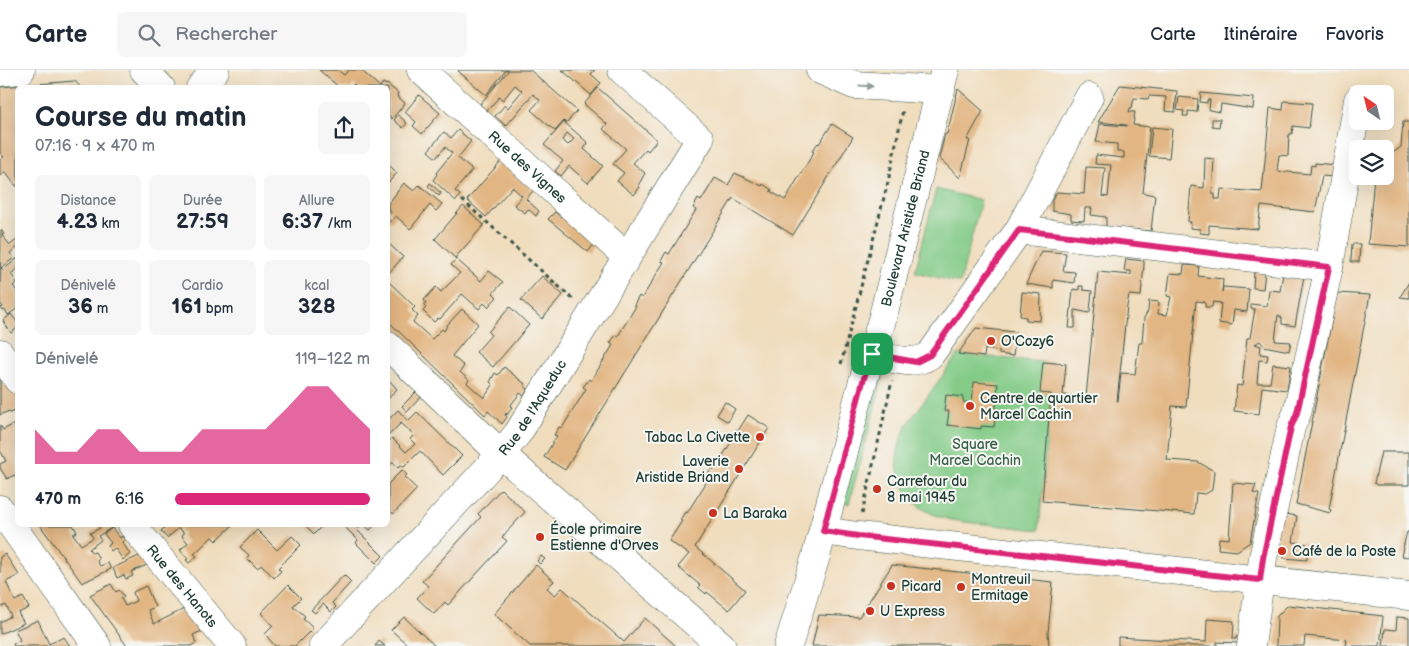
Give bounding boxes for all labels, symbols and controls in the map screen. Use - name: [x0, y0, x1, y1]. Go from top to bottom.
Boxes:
- search box: [117, 12, 467, 57]
- text: Carte: [25, 20, 87, 49]
- icon: search: [135, 21, 163, 49]
- text: Rechercher: [175, 23, 277, 46]
- text: Carte: [1150, 24, 1196, 45]
- text: Itinéraire: [1224, 24, 1297, 45]
- text: Favoris: [1325, 24, 1384, 45]
- one-way arrow: [858, 82, 874, 90]
- north arrow: [1349, 85, 1394, 130]
- map controls: [1349, 85, 1394, 185]
- text: Course du matin: [35, 101, 247, 134]
- button: share: [318, 102, 370, 154]
- street label: Rue des Vignes: [485, 127, 570, 207]
- text: 07:16 · 9 × 470 m: [35, 137, 155, 156]
- button: layers: [1349, 140, 1394, 185]
- street label: Boulevard Aristide Briand: [877, 148, 933, 308]
- text: Distance: [60, 192, 116, 209]
- text: Durée: [183, 192, 222, 209]
- text: Allure: [299, 192, 335, 209]
- text: 4.23: [56, 209, 98, 234]
- text: 27:59: [176, 209, 229, 234]
- text: 6:37: [282, 209, 323, 234]
- text: km: [98, 215, 120, 232]
- text: /km: [323, 215, 352, 232]
- text: Dénivelé: [60, 277, 116, 294]
- text: Cardio: [182, 277, 223, 294]
- text: kcal: [304, 277, 329, 294]
- text: 36: [68, 294, 93, 319]
- text: 161: [172, 294, 202, 319]
- text: 328: [298, 294, 336, 319]
- text: m: [93, 300, 108, 317]
- text: bpm: [202, 300, 233, 317]
- pin: [851, 333, 893, 375]
- place label: O'Cozy6: [1001, 333, 1055, 350]
- marker: O'Cozy6: [985, 335, 997, 347]
- icon: arrive: [858, 340, 886, 368]
- text: Dénivelé: [35, 350, 98, 369]
- text: 119–122 m: [295, 350, 370, 369]
- street label: Rue de l'Aqueduc: [495, 356, 570, 459]
- place label: Centre de quartier Marcel Cachin: [980, 390, 1098, 423]
- marker: Centre de quartier Marcel Cachin: [964, 400, 976, 412]
- place label: Tabac La Civette: [645, 429, 750, 446]
- marker: Tabac La Civette: [754, 431, 766, 443]
- park label: Square Marcel Cachin: [929, 436, 1021, 469]
- place label: Laverie Aristide Briand: [636, 453, 729, 486]
- marker: Laverie Aristide Briand: [733, 463, 745, 475]
- place label: Carrefour du 8 mai 1945: [887, 473, 967, 506]
- marker: Carrefour du 8 mai 1945: [871, 483, 883, 495]
- text: 470 m: [35, 490, 81, 509]
- text: 6:16: [115, 490, 144, 509]
- place label: La Baraka: [723, 505, 787, 522]
- marker: La Baraka: [707, 507, 719, 519]
- place label: École primaire Estienne d'Orves: [550, 520, 659, 554]
- marker: École primaire Estienne d'Orves: [534, 531, 546, 543]
- street label: Rue des Hanots: [143, 541, 221, 631]
- place label: Café de la Poste: [1292, 543, 1396, 560]
- marker: Café de la Poste: [1276, 545, 1288, 557]
- place label: Montreuil Ermitage: [971, 571, 1031, 604]
- place label: Picard: [901, 578, 941, 595]
- marker: Picard: [885, 580, 897, 592]
- marker: Montreuil Ermitage: [955, 581, 967, 593]
- place label: U Express: [880, 603, 945, 620]
- marker: U Express: [864, 605, 876, 617]

